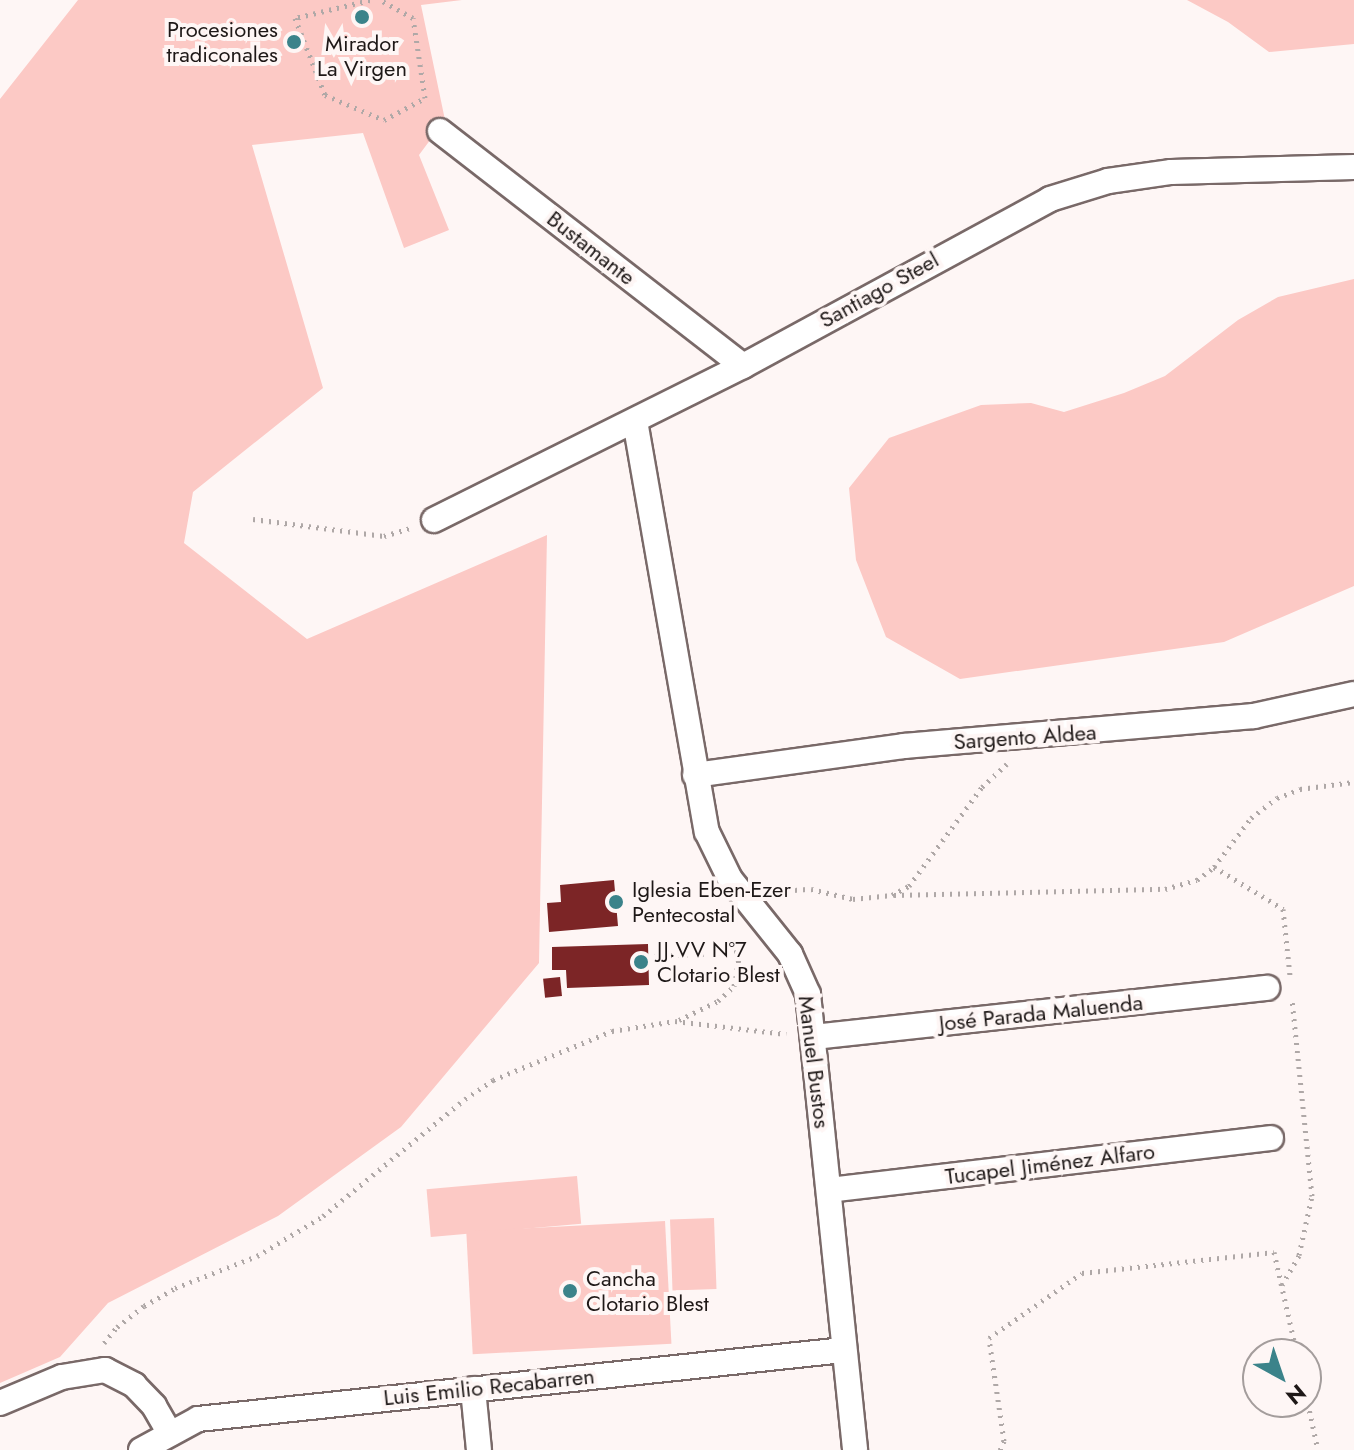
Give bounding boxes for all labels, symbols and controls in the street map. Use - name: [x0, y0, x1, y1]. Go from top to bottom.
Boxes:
- marker: Mirador La Virgen: [353, 8, 371, 26]
- place label: Procesiones tradiconales: [166, 16, 278, 68]
- place label: Mirador La Virgen: [317, 30, 407, 82]
- marker: Procesiones tradiconales: [285, 33, 303, 51]
- street label: Bustamante: [542, 205, 640, 291]
- street label: Santiago Steel: [815, 246, 943, 334]
- street label: Sargento Aldea: [953, 719, 1097, 755]
- place label: Iglesia Eben-Ezer Pentecostal: [632, 876, 791, 928]
- marker: Iglesia Eben-Ezer Pentecostal: [607, 893, 625, 911]
- place label: JJ.VV N°7 Clotario Blest: [657, 936, 780, 988]
- marker: JJ.VV N°7 Clotario Blest: [632, 953, 650, 971]
- street label: José Parada Maluenda: [938, 989, 1144, 1037]
- street label: Manuel Bustos: [793, 994, 835, 1130]
- street label: Tucapel Jiménez Alfaro: [944, 1138, 1156, 1190]
- place label: Cancha Clotario Blest: [586, 1265, 709, 1316]
- marker: Cancha Clotario Blest: [561, 1282, 579, 1300]
- north arrow: [1242, 1338, 1322, 1418]
- street label: Luis Emilio Recabarren: [382, 1363, 596, 1411]
- text: N: [1279, 1377, 1313, 1413]

